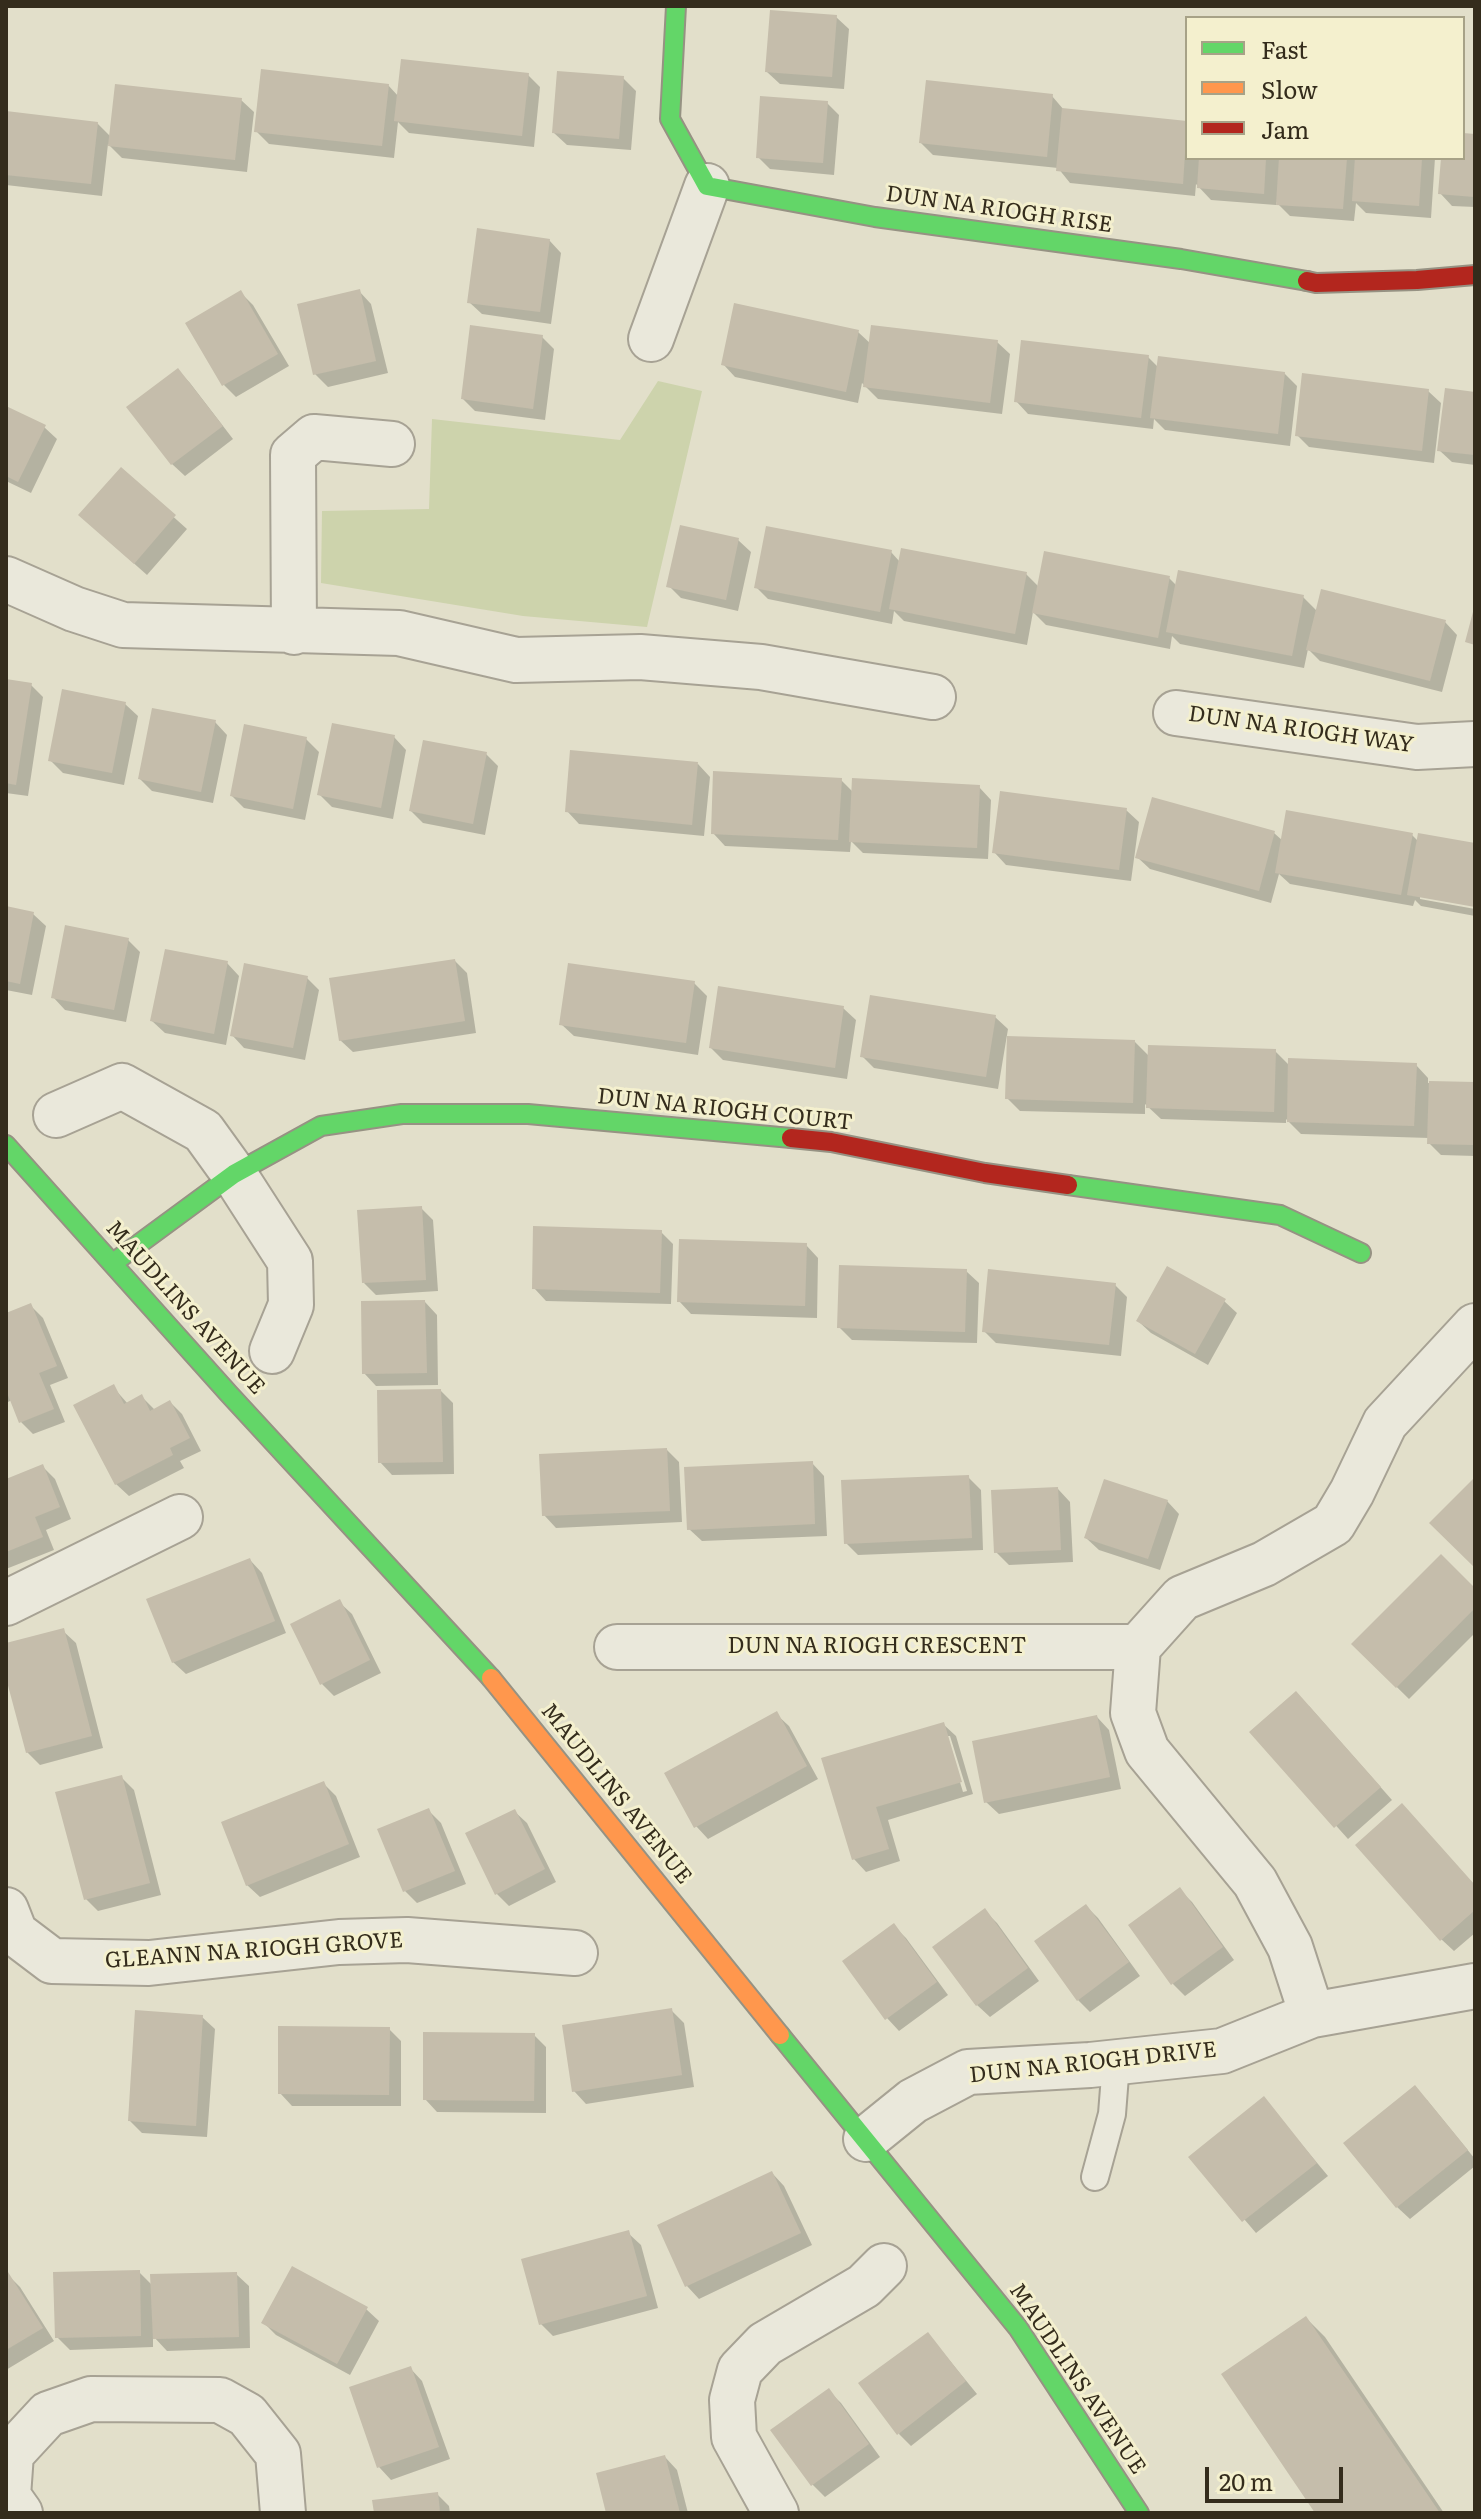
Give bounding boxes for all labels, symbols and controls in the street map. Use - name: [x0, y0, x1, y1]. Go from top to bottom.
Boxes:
- legend: [1185, 16, 1465, 160]
- text: Fast: [1261, 31, 1308, 66]
- text: Slow: [1261, 71, 1318, 106]
- text: Jam: [1261, 111, 1309, 146]
- street label: DUN NA RIOGH RISE: [884, 181, 1114, 239]
- street label: DUN NA RIOGH WAY: [1187, 701, 1415, 759]
- street label: DUN NA RIOGH COURT: [596, 1083, 854, 1137]
- street label: MAUDLINS AVENUE: [100, 1216, 270, 1400]
- street label: DUN NA RIOGH CRESCENT: [728, 1634, 1026, 1660]
- street label: MAUDLINS AVENUE: [535, 1698, 697, 1890]
- street label: GLEANN NA RIOGH GROVE: [104, 1927, 404, 1975]
- street label: DUN NA RIOGH DRIVE: [968, 2037, 1218, 2089]
- street label: MAUDLINS AVENUE: [1003, 2279, 1151, 2479]
- scale bar: [1209, 2451, 1347, 2501]
- text: 20 m: [1219, 2463, 1273, 2498]

